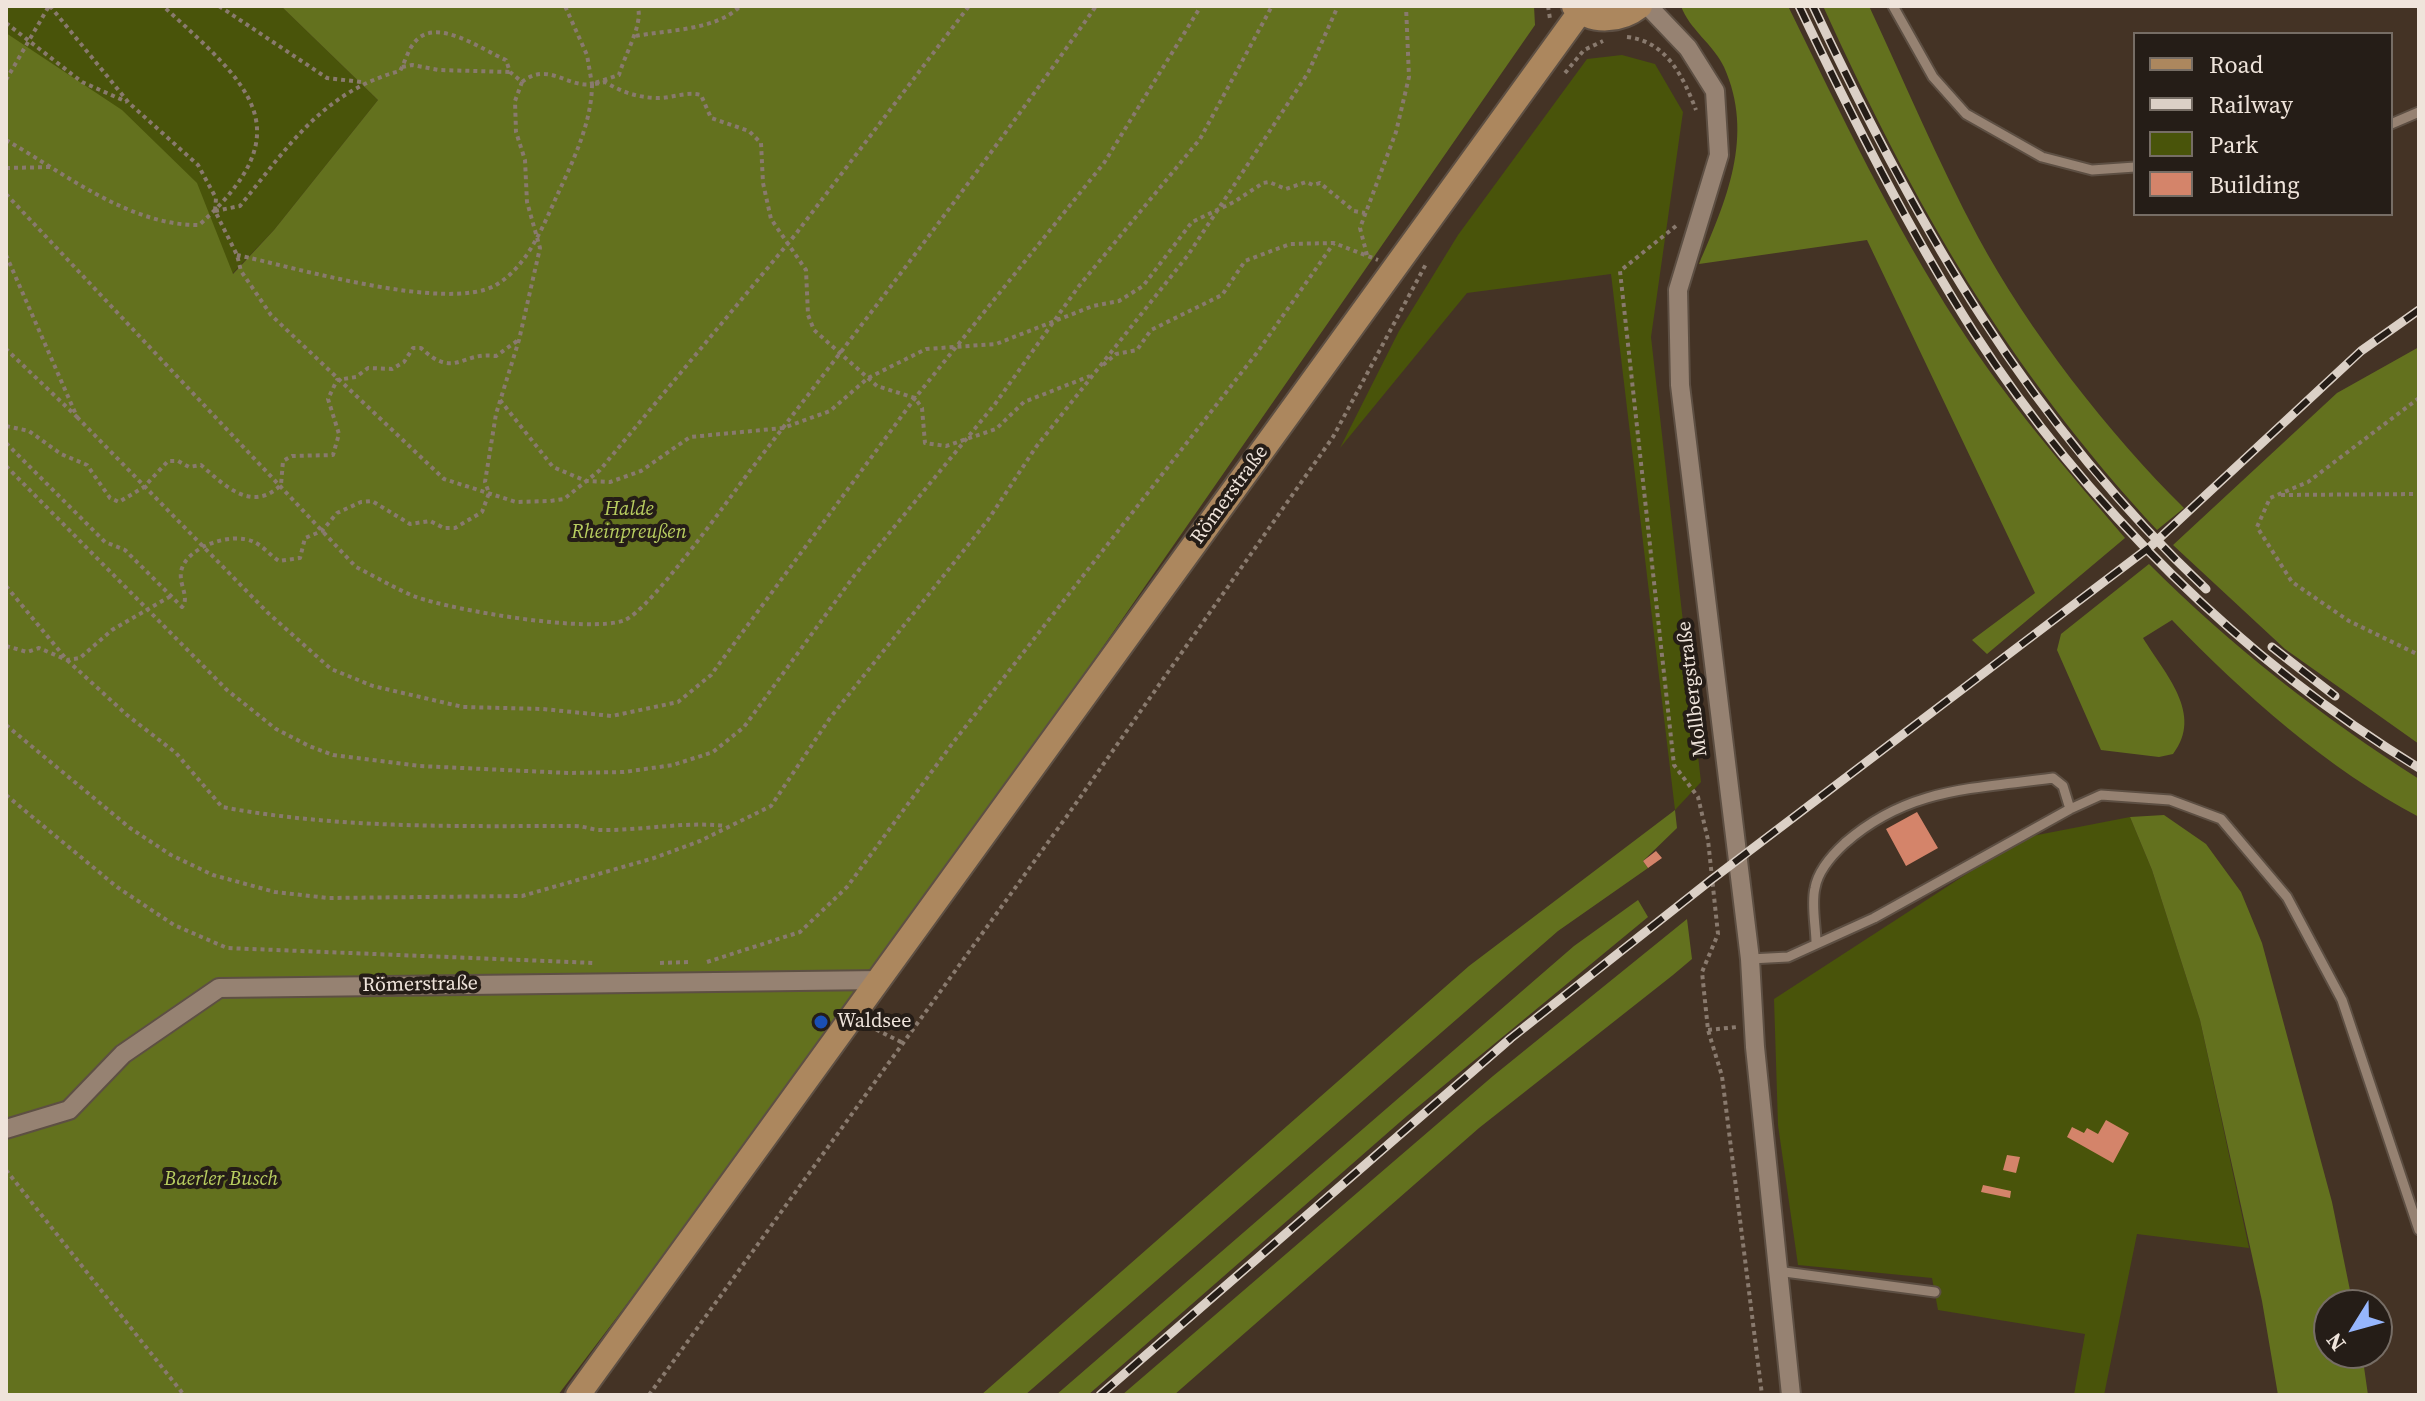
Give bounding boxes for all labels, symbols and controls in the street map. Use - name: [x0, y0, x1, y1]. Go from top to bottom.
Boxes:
- legend: [2133, 32, 2393, 216]
- text: Road: [2209, 48, 2263, 81]
- text: Railway: [2209, 88, 2293, 121]
- text: Park: [2209, 128, 2258, 161]
- text: Building: [2209, 168, 2300, 201]
- street label: Römerstraße: [1186, 441, 1274, 549]
- park label: Halde Rheinpreußen: [571, 498, 687, 545]
- street label: Mollbergstraße: [1673, 620, 1713, 758]
- street label: Römerstraße: [362, 972, 478, 998]
- place label: Waldsee: [837, 1010, 911, 1034]
- marker: Waldsee: [812, 1013, 830, 1031]
- park label: Baerler Busch: [164, 1168, 278, 1192]
- north arrow: [2313, 1289, 2393, 1369]
- text: N: [2319, 1327, 2352, 1358]

